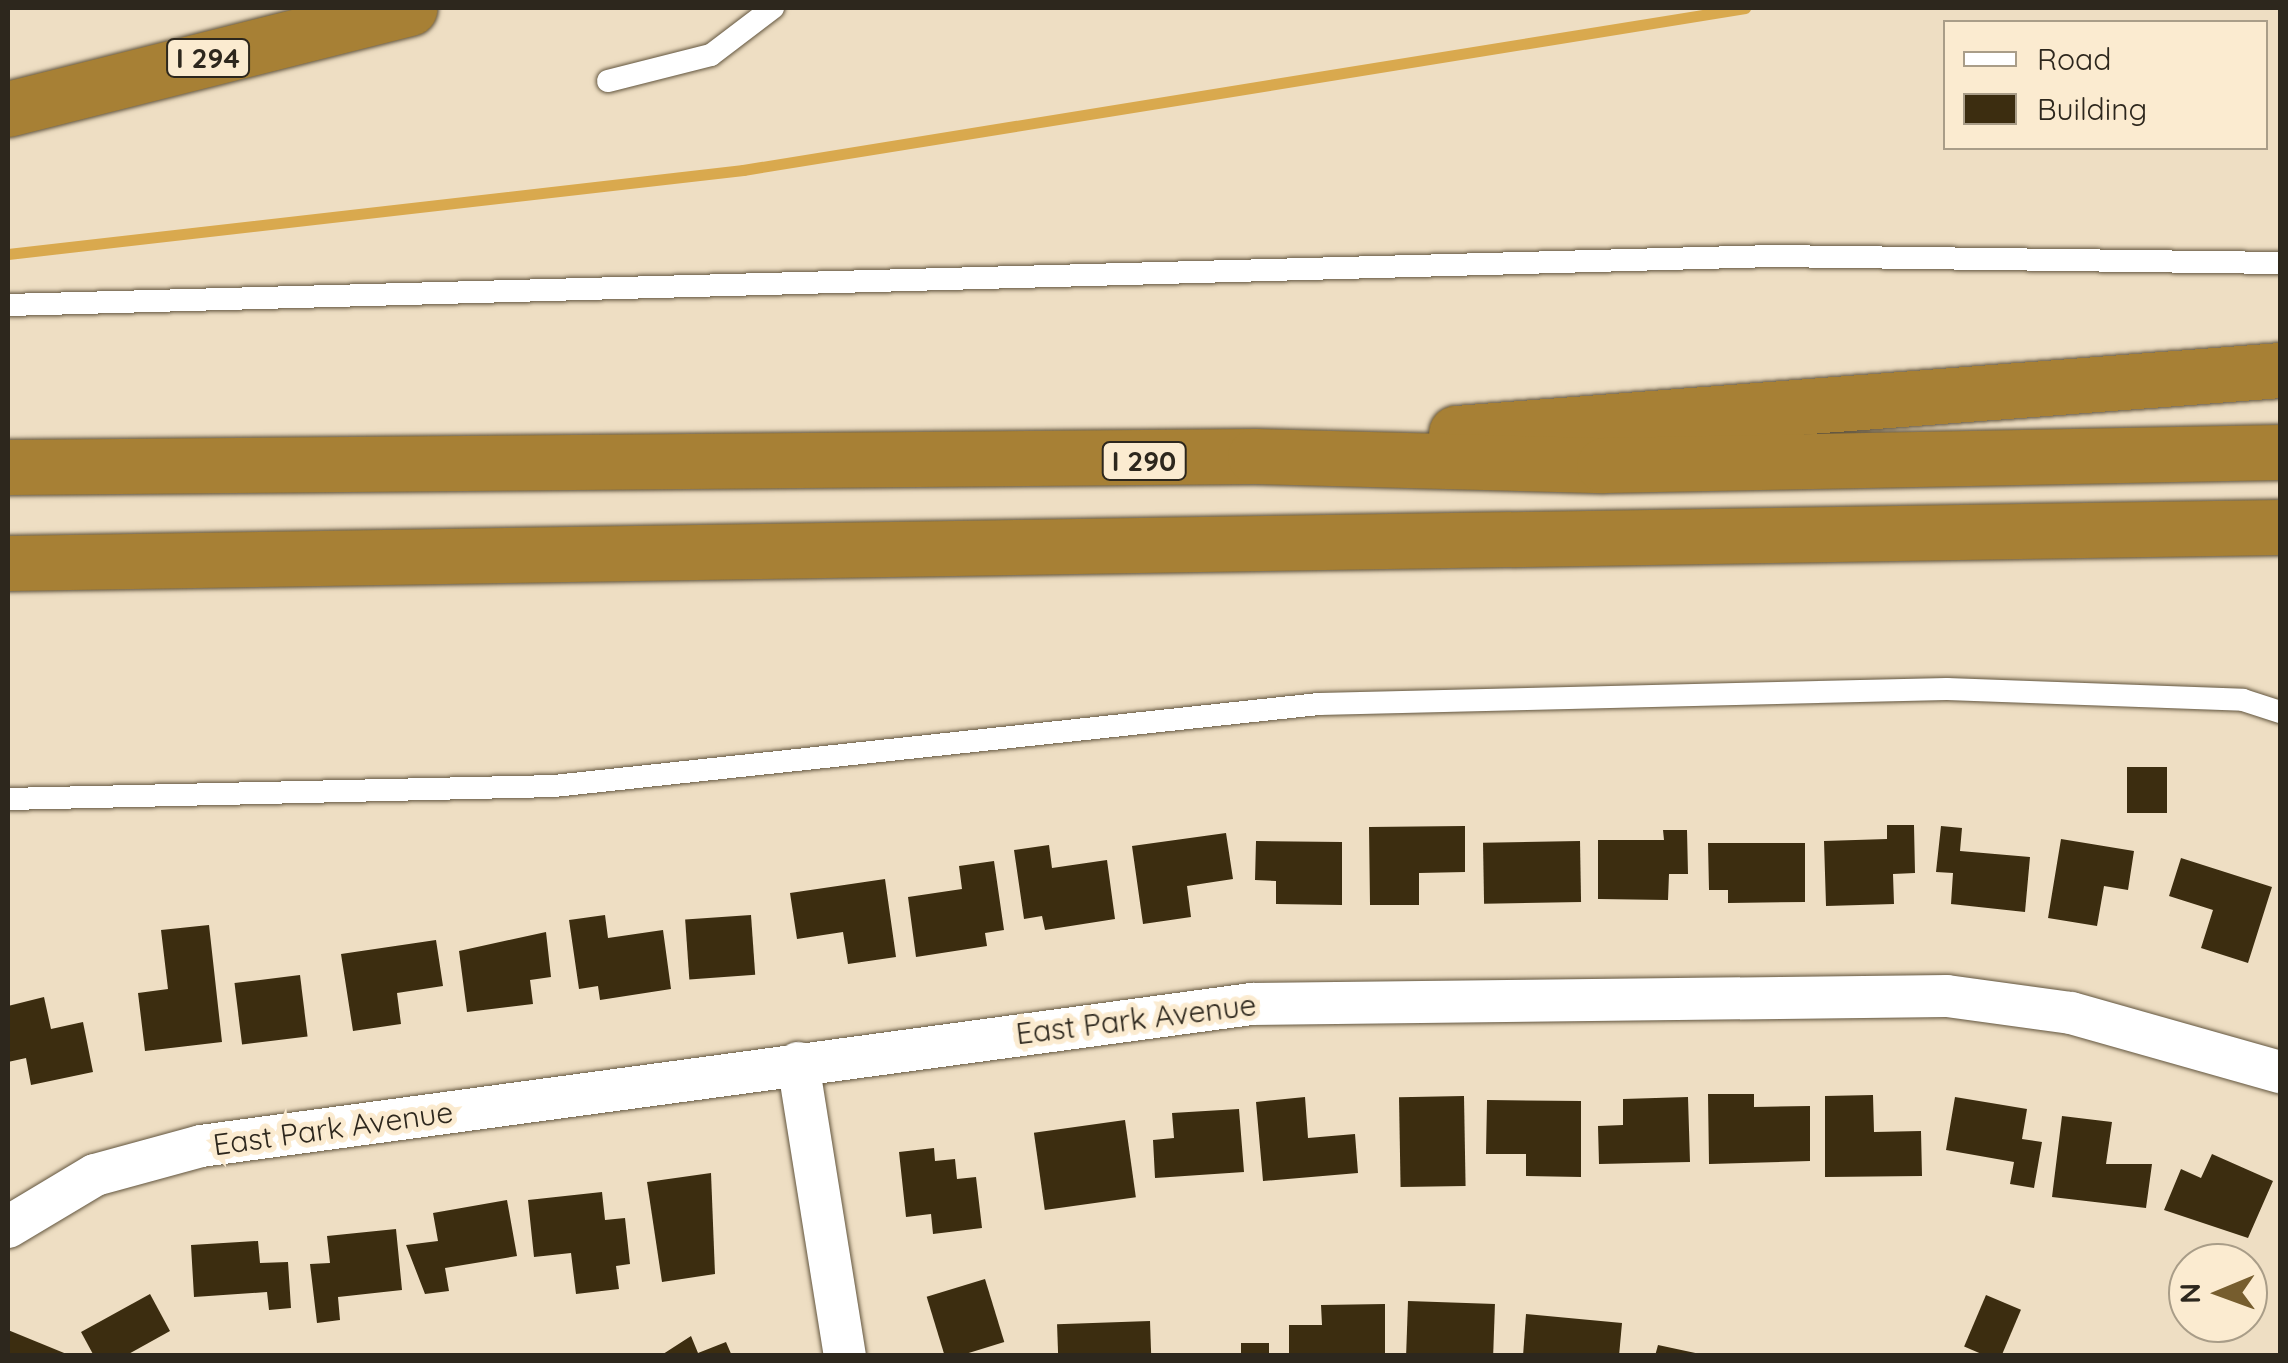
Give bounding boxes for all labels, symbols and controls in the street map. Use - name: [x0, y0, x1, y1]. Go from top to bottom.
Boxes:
- legend: [1943, 20, 2268, 150]
- road number: I 294: [166, 35, 250, 81]
- text: Road: [2037, 40, 2111, 78]
- text: Building: [2037, 90, 2147, 128]
- road number: I 290: [1102, 438, 1186, 484]
- street label: East Park Avenue: [1014, 986, 1258, 1052]
- street label: East Park Avenue: [211, 1093, 455, 1163]
- north arrow: [2168, 1243, 2268, 1343]
- text: N: [2172, 1283, 2207, 1304]

